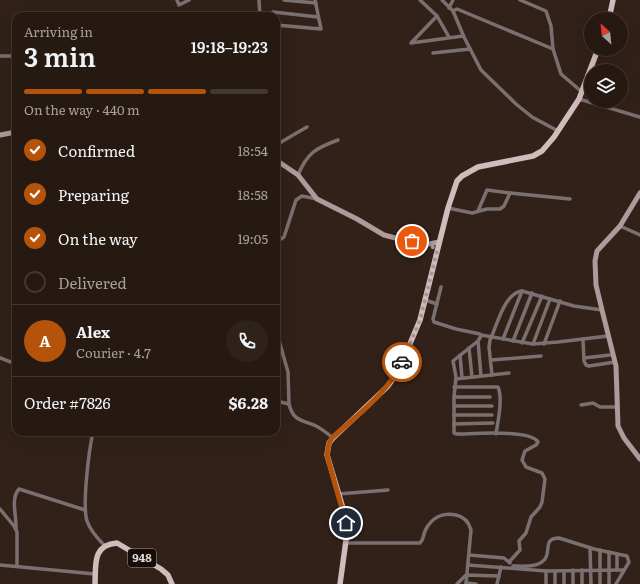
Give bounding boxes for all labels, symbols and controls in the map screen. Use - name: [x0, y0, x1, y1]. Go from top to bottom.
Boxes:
- north arrow: [584, 12, 628, 56]
- map controls: [584, 12, 628, 108]
- text: Arriving in: [24, 22, 93, 41]
- text: 19:18–19:23: [191, 35, 268, 58]
- text: 3 min: [24, 36, 96, 75]
- button: layers: [584, 64, 628, 108]
- text: On the way · 440 m: [24, 100, 140, 119]
- icon: check: [24, 139, 46, 161]
- text: Confirmed: [58, 139, 135, 162]
- text: 18:54: [237, 141, 268, 160]
- icon: check: [24, 183, 46, 205]
- text: Preparing: [58, 183, 129, 206]
- text: 18:58: [237, 185, 268, 204]
- pin: [395, 224, 429, 258]
- icon: check: [24, 227, 46, 249]
- text: On the way: [58, 227, 138, 250]
- text: 19:05: [237, 229, 268, 248]
- icon: bag: [401, 230, 423, 252]
- text: Delivered: [58, 271, 127, 294]
- text: Alex: [76, 320, 110, 343]
- button: phone: [226, 320, 268, 362]
- text: A: [39, 329, 51, 352]
- courier: [382, 342, 422, 382]
- text: Courier · 4.7: [76, 343, 151, 362]
- icon: car: [391, 351, 413, 373]
- text: Order #7826: [24, 391, 111, 414]
- text: $6.28: [228, 391, 268, 414]
- pin: [329, 506, 363, 540]
- icon: home: [335, 512, 357, 534]
- road number: 948: [128, 549, 156, 567]

